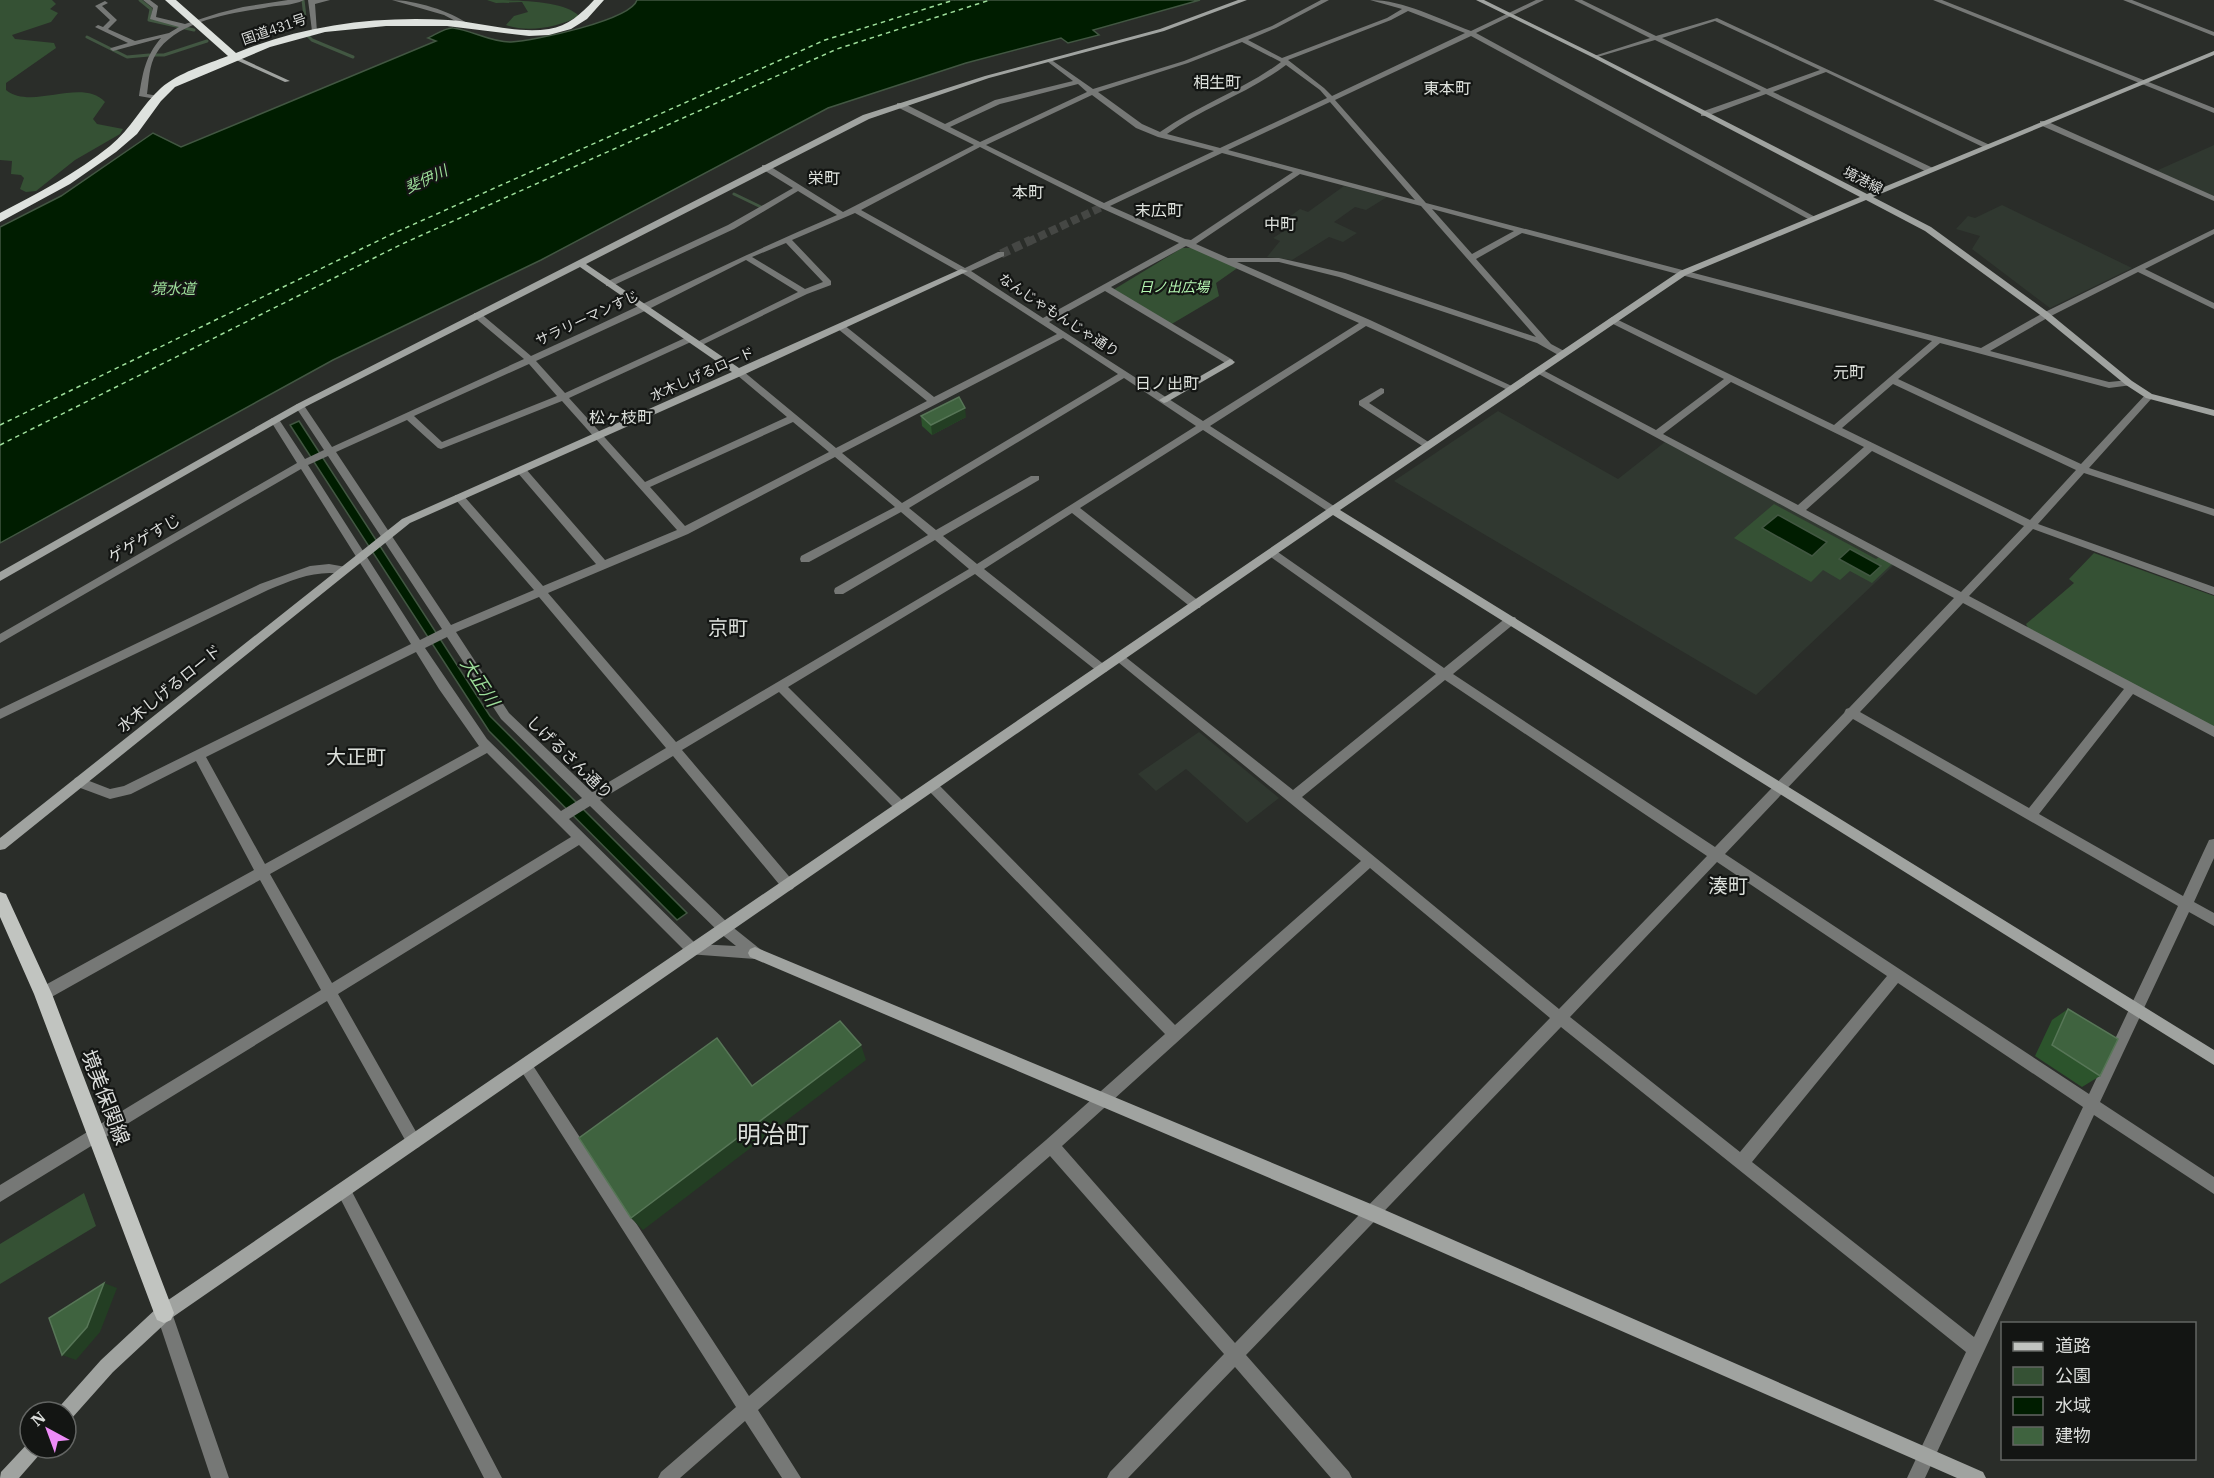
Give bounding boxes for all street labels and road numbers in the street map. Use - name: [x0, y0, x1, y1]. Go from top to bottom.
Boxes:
- street label: 国道431号: [239, 10, 309, 48]
- street label: 境港線: [1840, 162, 1886, 198]
- street label: なんじゃもんじゃ通り: [995, 269, 1123, 361]
- street label: サラリーマンすじ: [532, 286, 642, 350]
- street label: 水木しげるロード: [647, 343, 757, 405]
- street label: ゲゲゲすじ: [104, 509, 184, 567]
- street label: 水木しげるロード: [113, 640, 225, 736]
- street label: しげるさん通り: [523, 711, 617, 803]
- street label: 境美保関線: [75, 1045, 137, 1149]

